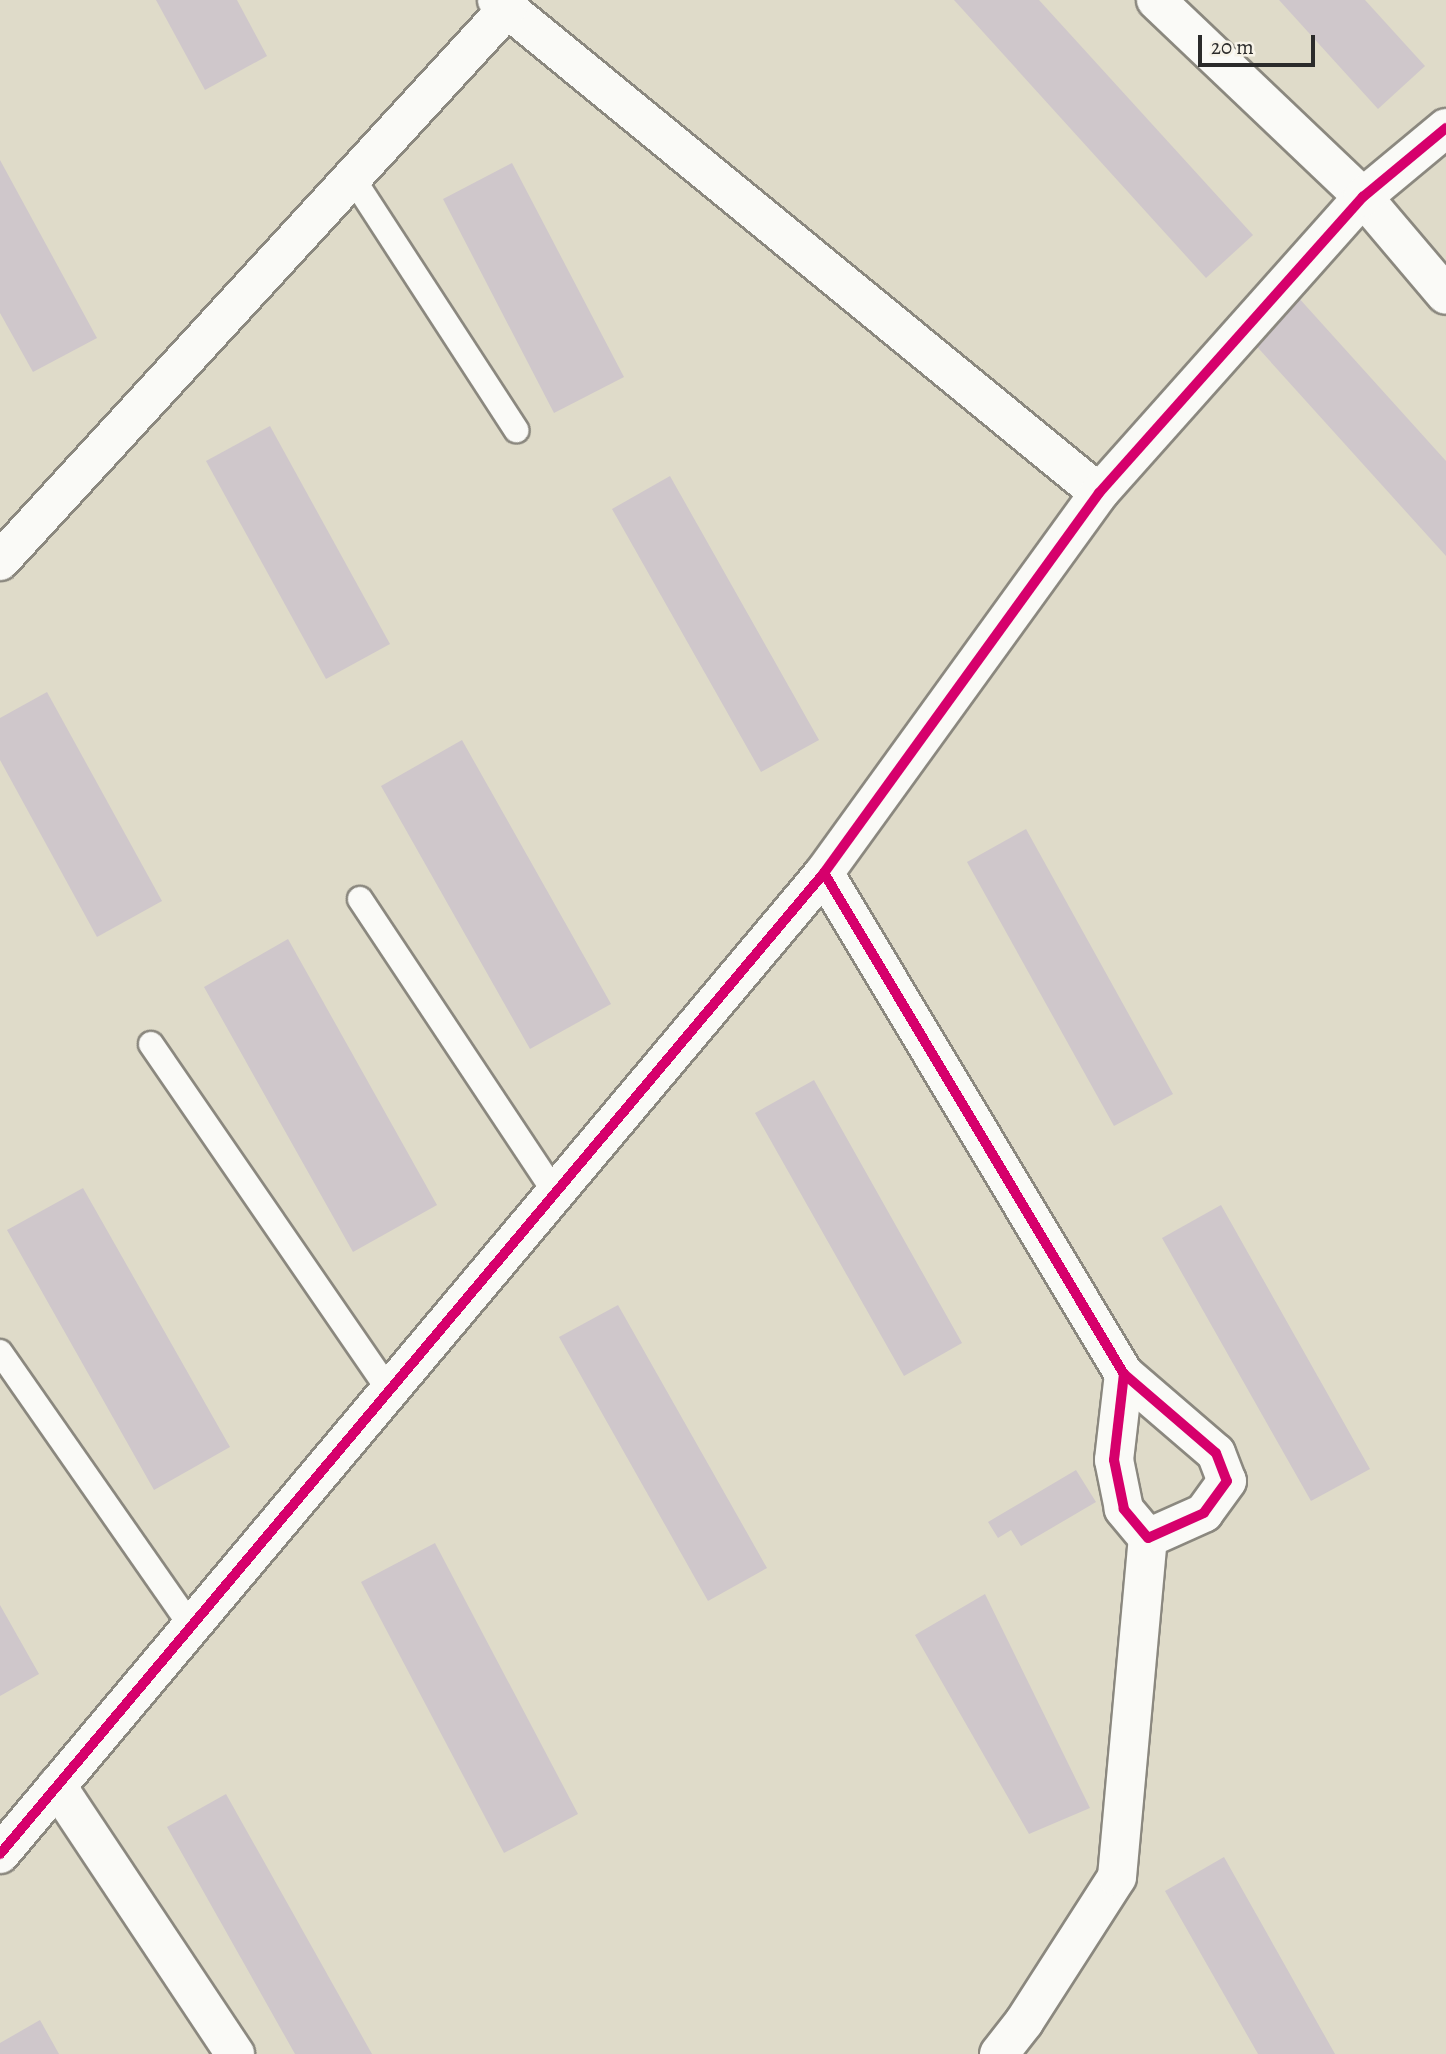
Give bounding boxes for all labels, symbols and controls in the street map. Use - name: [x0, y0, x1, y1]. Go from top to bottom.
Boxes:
- scale bar: [1201, 21, 1318, 65]
- text: 20 m: [1211, 33, 1254, 61]

